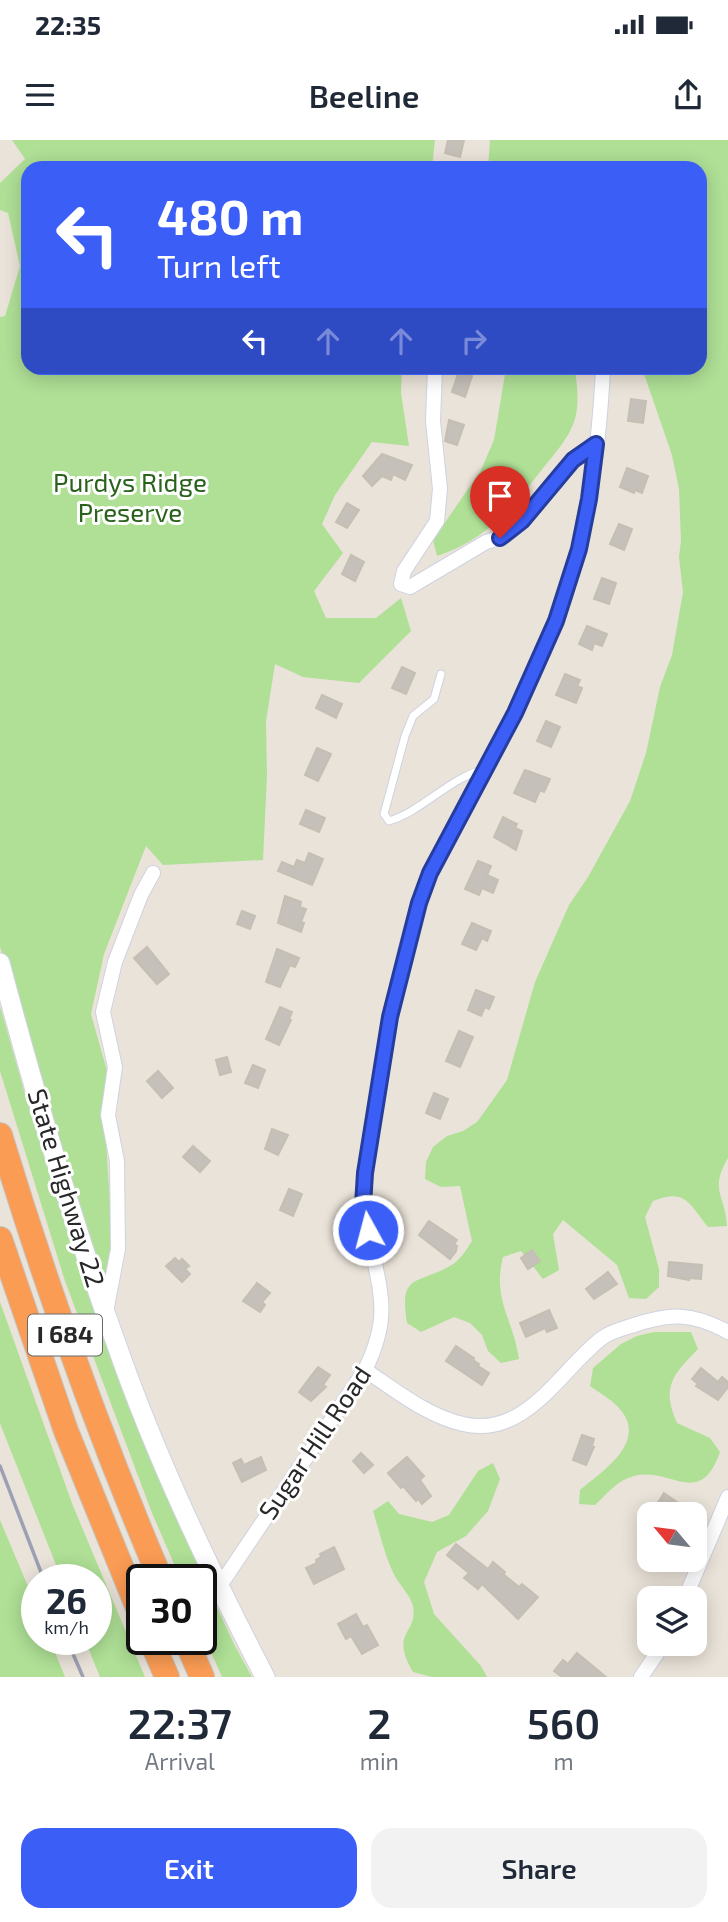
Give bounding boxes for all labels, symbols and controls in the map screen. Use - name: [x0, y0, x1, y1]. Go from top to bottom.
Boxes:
- text: 22:35: [35, 9, 101, 40]
- icon: menu: [21, 76, 59, 114]
- text: Beeline: [309, 76, 419, 114]
- icon: share: [669, 76, 707, 114]
- text: 480 m: [157, 186, 303, 245]
- icon: left: [42, 189, 133, 280]
- text: Turn left: [157, 246, 281, 284]
- icon: left: [236, 322, 274, 360]
- icon: ahead: [309, 322, 347, 360]
- icon: ahead: [382, 322, 420, 360]
- icon: right: [455, 322, 493, 360]
- park label: Purdys Ridge Preserve: [53, 466, 207, 527]
- pin: [470, 466, 530, 538]
- icon: arrive: [481, 477, 519, 515]
- street label: State Highway 22: [23, 1085, 112, 1290]
- position arrow: [331, 1193, 405, 1267]
- road number: I 684: [28, 1315, 102, 1356]
- street label: Sugar Hill Road: [251, 1360, 376, 1525]
- north arrow: [637, 1502, 707, 1572]
- map controls: [637, 1502, 707, 1656]
- speed limit sign: 30: [126, 1564, 217, 1655]
- text: 26: [46, 1579, 87, 1621]
- button: layers: [637, 1586, 707, 1656]
- text: km/h: [44, 1616, 89, 1638]
- text: 22:37: [128, 1697, 232, 1747]
- text: 2: [367, 1697, 391, 1747]
- text: 560: [527, 1697, 600, 1747]
- text: Arrival: [145, 1747, 215, 1775]
- text: min: [360, 1747, 399, 1775]
- text: m: [553, 1747, 574, 1775]
- button: Exit: [21, 1828, 357, 1908]
- button: Share: [371, 1828, 707, 1908]

